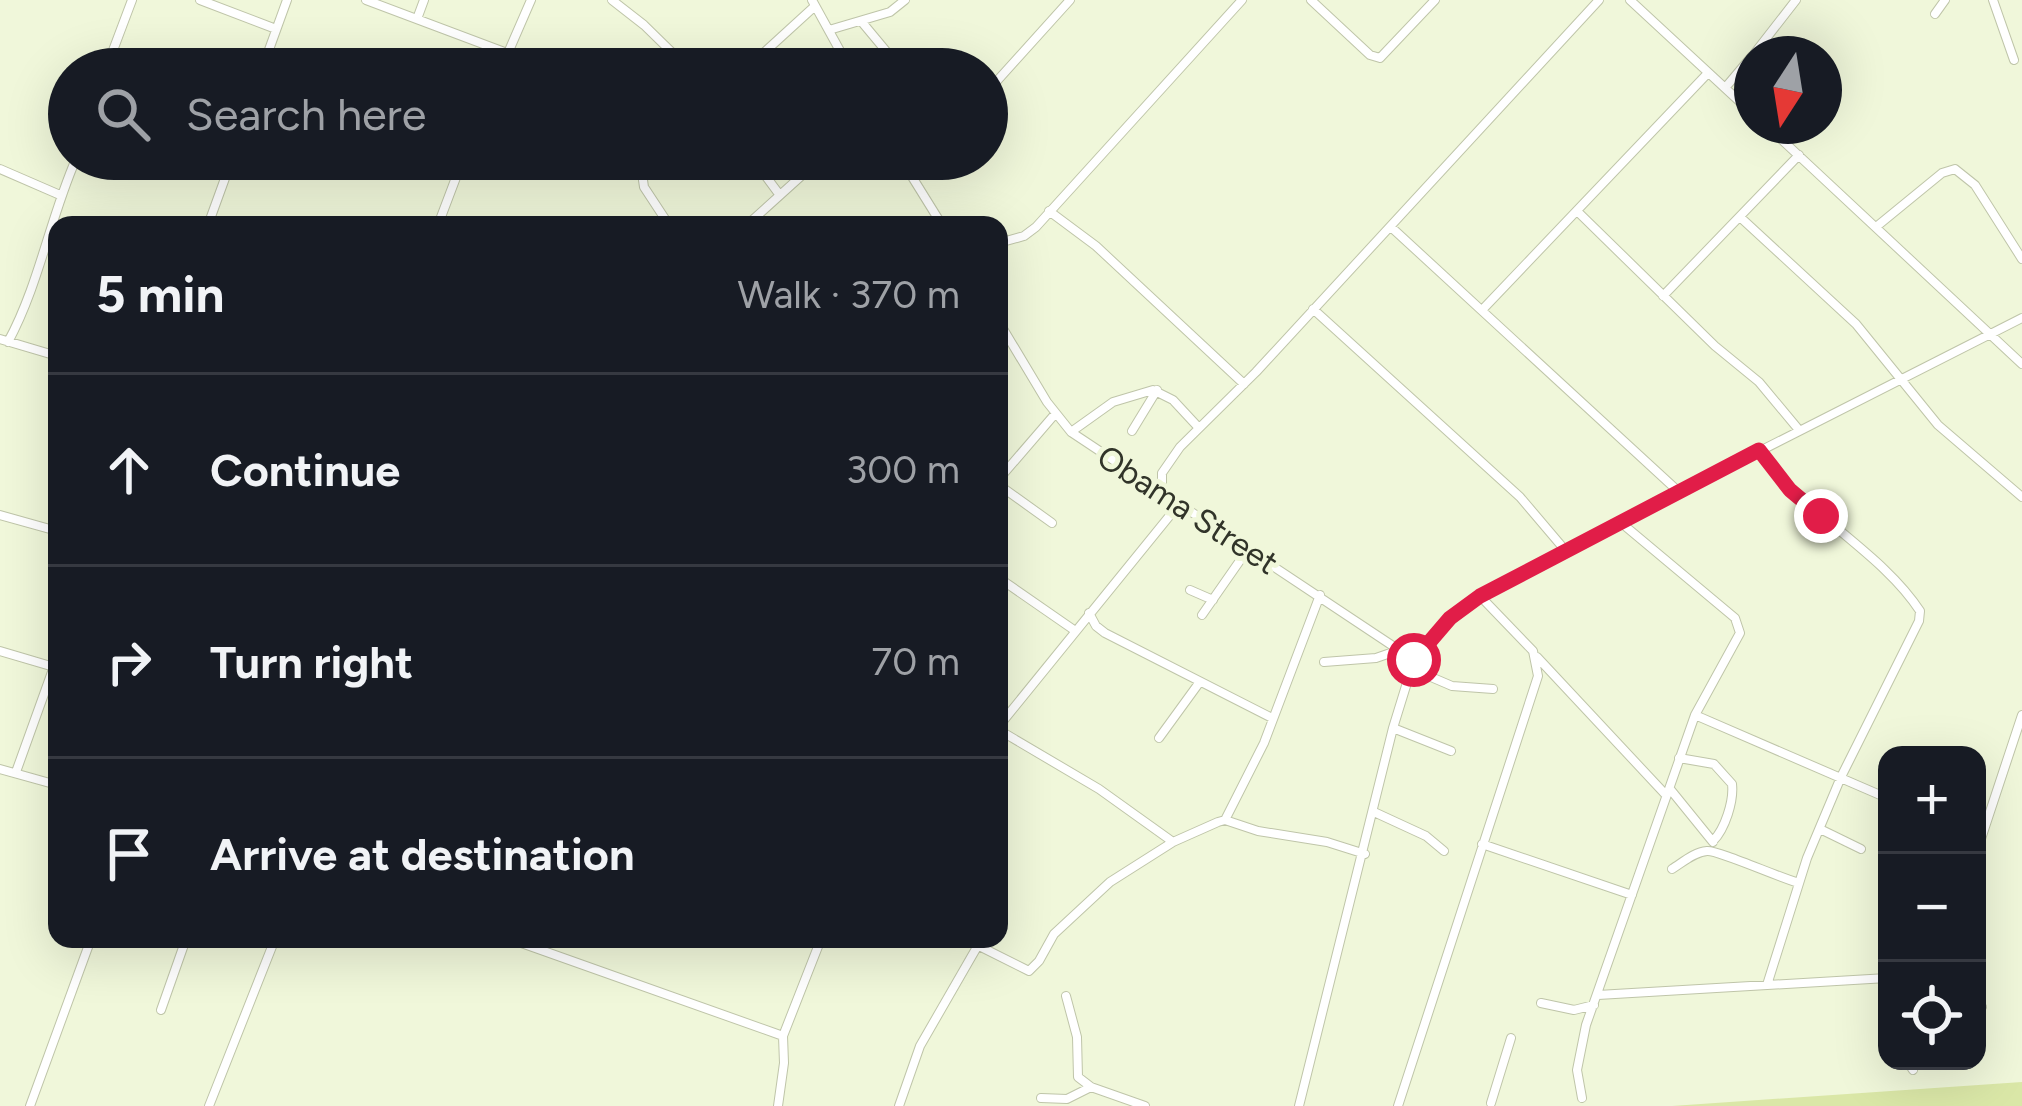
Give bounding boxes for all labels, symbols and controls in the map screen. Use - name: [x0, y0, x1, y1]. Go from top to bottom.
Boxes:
- north arrow: [1734, 36, 1842, 144]
- search box: [48, 48, 1008, 180]
- icon: search: [90, 81, 156, 147]
- text: Search here: [186, 87, 426, 141]
- text: 5 min: [96, 264, 225, 325]
- text: Walk · 370 m: [738, 271, 960, 318]
- icon: ahead: [96, 437, 162, 503]
- street label: Obama Street: [1090, 437, 1285, 582]
- text: Continue: [210, 443, 400, 497]
- text: 300 m: [846, 446, 960, 493]
- route end: [1794, 489, 1848, 543]
- icon: right: [96, 629, 162, 695]
- route start: [1387, 633, 1441, 687]
- text: Turn right: [210, 635, 413, 689]
- text: 70 m: [871, 638, 960, 685]
- map controls: [1878, 746, 1986, 1070]
- button: +: [1878, 746, 1986, 854]
- icon: arrive: [96, 821, 162, 887]
- text: Arrive at destination: [210, 827, 634, 881]
- button: −: [1878, 854, 1986, 962]
- button: locate: [1878, 962, 1986, 1070]

